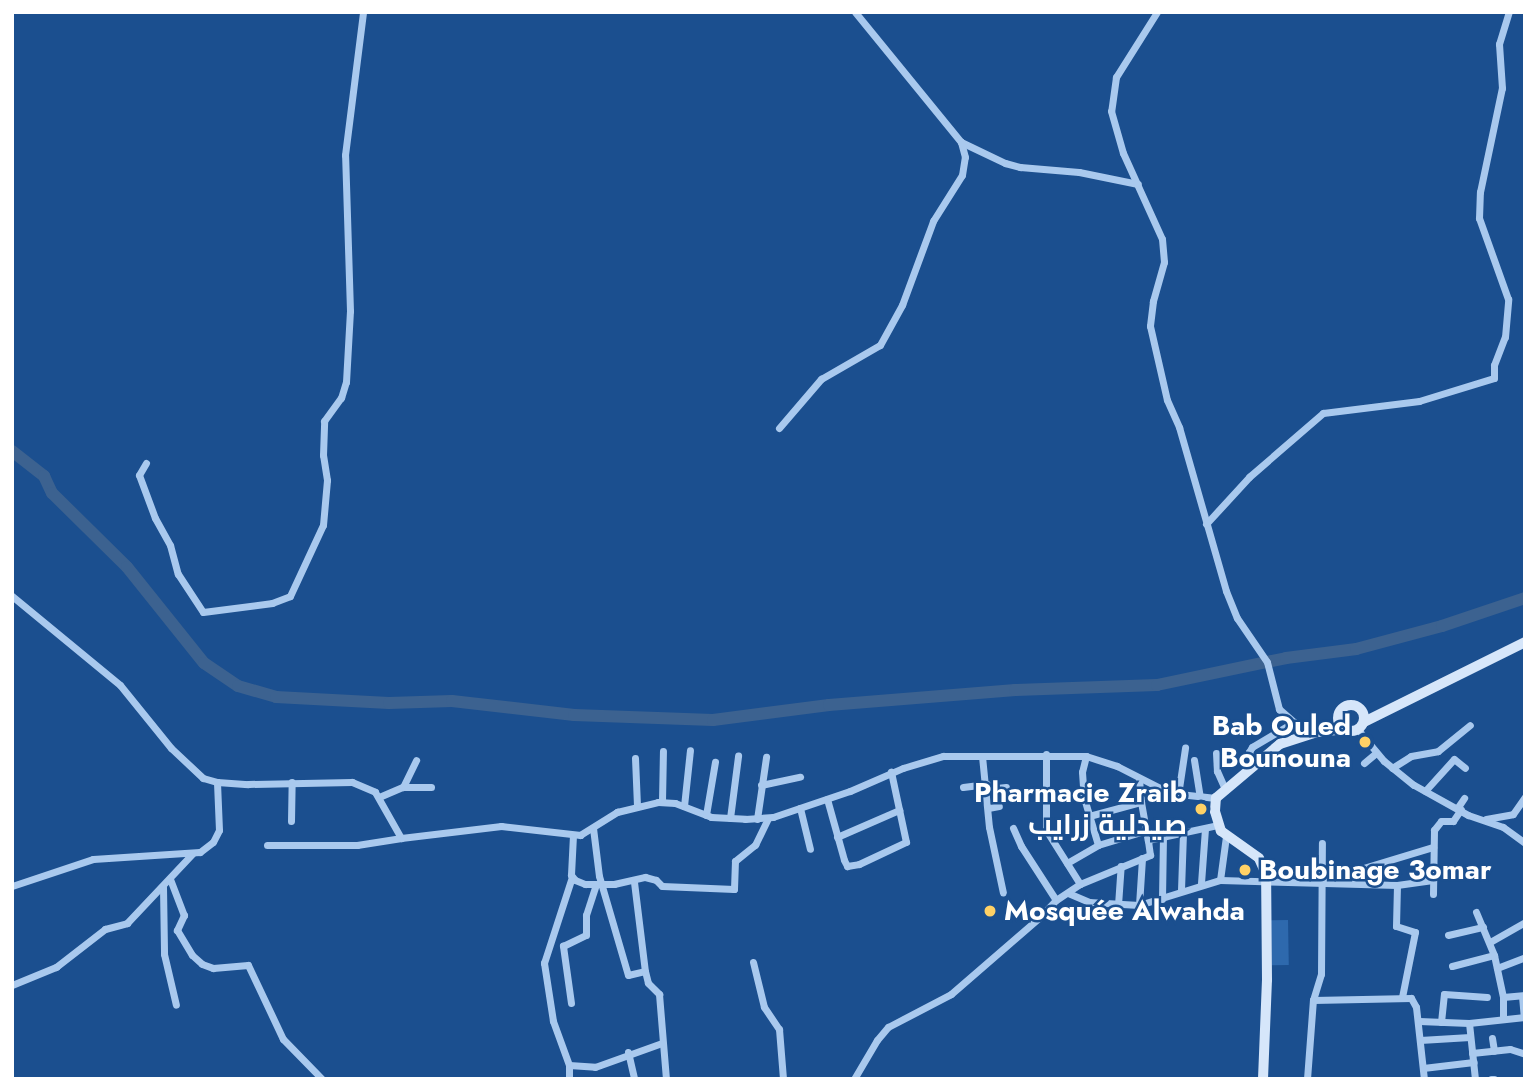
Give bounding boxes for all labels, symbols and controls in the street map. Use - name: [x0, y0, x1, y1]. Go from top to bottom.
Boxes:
- place label: Bab Ouled Bounouna: [1212, 709, 1351, 775]
- marker: Bab Ouled Bounouna: [1357, 734, 1373, 750]
- place label: Pharmacie Zraib صيدلية زرايب: [974, 776, 1187, 842]
- marker: Pharmacie Zraib صيدلية زرايب: [1193, 801, 1209, 817]
- place label: Boubinage 3omar: [1259, 853, 1491, 887]
- marker: Boubinage 3omar: [1237, 862, 1253, 878]
- place label: Mosquée Alwahda: [1004, 894, 1245, 928]
- marker: Mosquée Alwahda: [982, 903, 998, 919]

